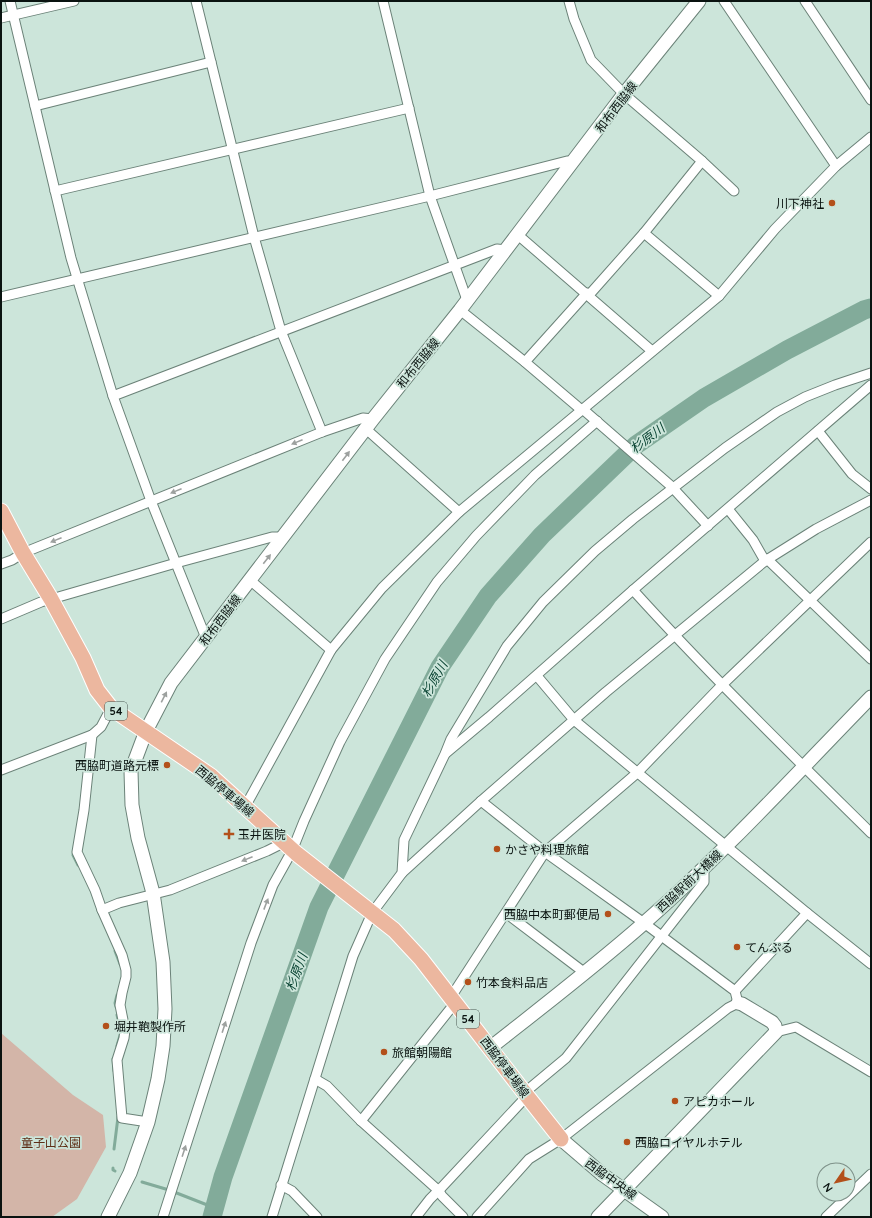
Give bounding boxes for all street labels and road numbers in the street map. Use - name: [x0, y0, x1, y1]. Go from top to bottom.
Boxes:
- street label: 和布西脇線: [592, 79, 640, 135]
- street label: 和布西脇線: [393, 335, 443, 391]
- street label: 和布西脇線: [196, 592, 244, 648]
- road number: 54: [105, 702, 127, 720]
- street label: 西脇停車場線: [193, 762, 257, 820]
- street label: 西脇駅前大橋線: [653, 847, 725, 915]
- road number: 54: [457, 1010, 479, 1028]
- street label: 西脇停車場線: [477, 1034, 533, 1100]
- street label: 西脇中央線: [582, 1155, 640, 1203]

